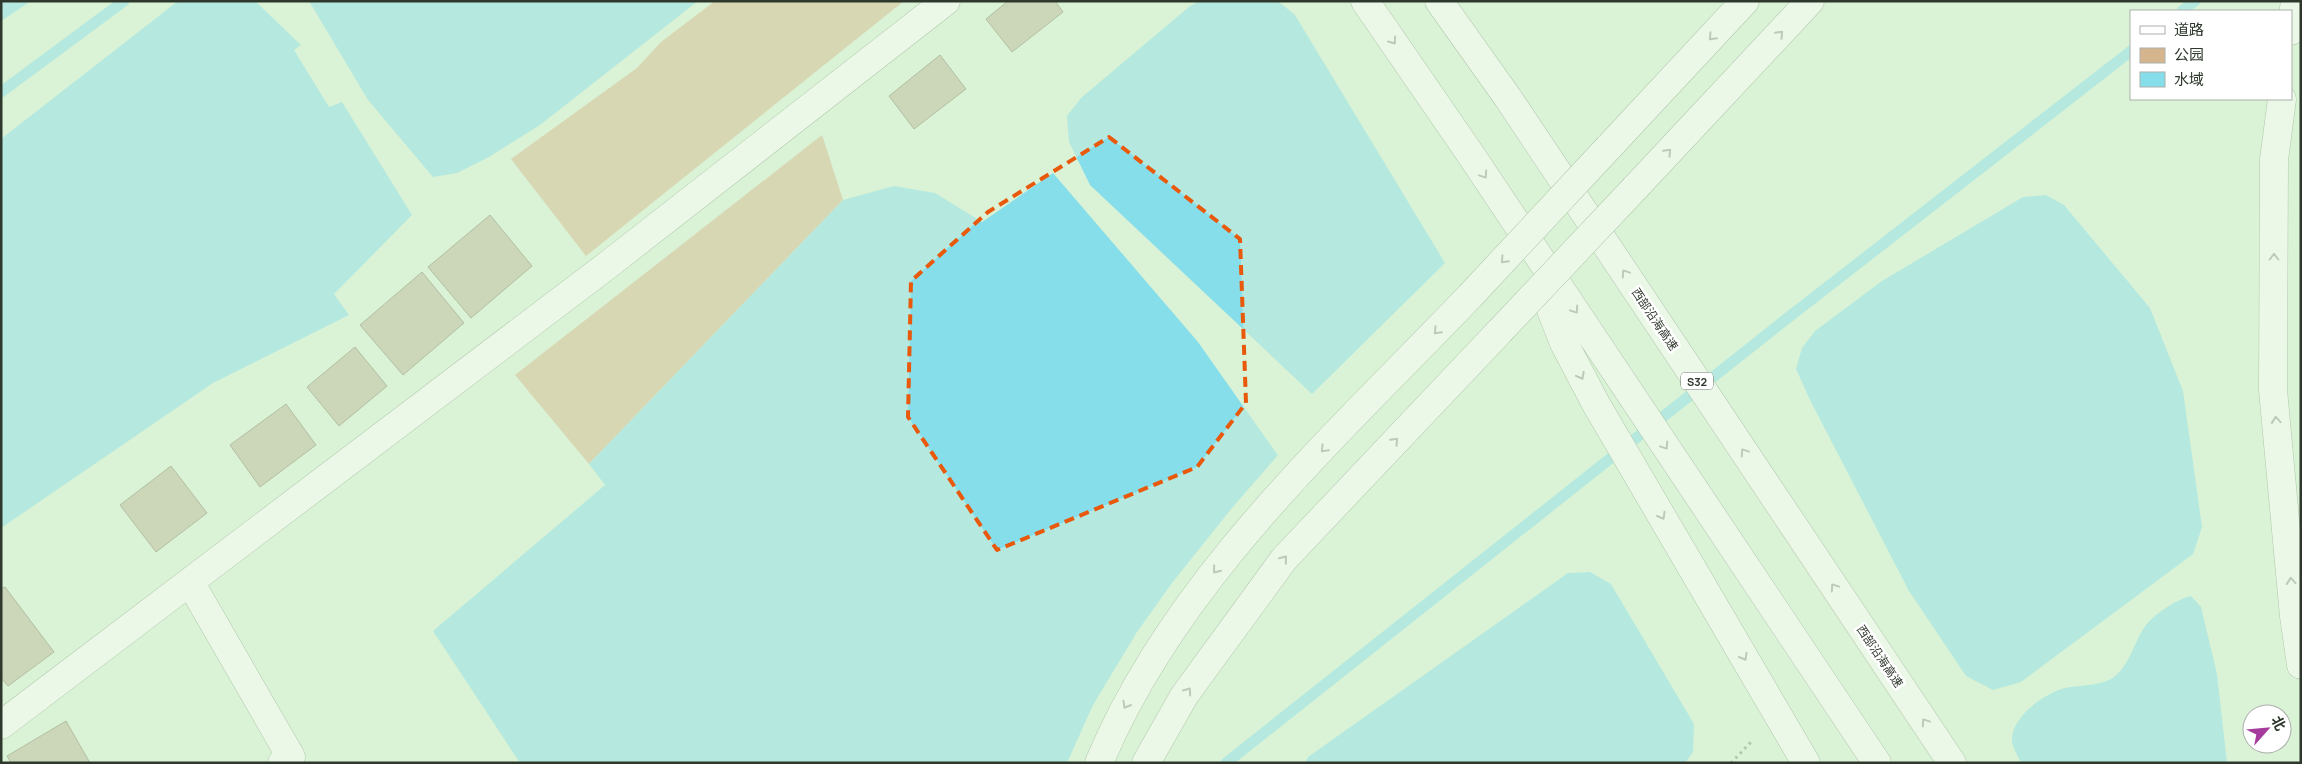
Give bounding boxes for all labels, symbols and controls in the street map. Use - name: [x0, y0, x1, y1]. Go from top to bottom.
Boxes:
- legend: [2130, 10, 2292, 100]
- text: 道路: [2174, 19, 2204, 40]
- one-way arrow: [1774, 30, 1783, 39]
- one-way arrow: [1708, 31, 1717, 40]
- one-way arrow: [1387, 36, 1396, 45]
- text: 公园: [2174, 44, 2204, 65]
- text: 水域: [2174, 69, 2204, 90]
- one-way arrow: [1662, 149, 1671, 158]
- one-way arrow: [1478, 170, 1488, 179]
- one-way arrow: [2269, 253, 2279, 260]
- one-way arrow: [1501, 255, 1510, 264]
- one-way arrow: [1622, 269, 1631, 279]
- street label: 西部沿海高速: [1628, 284, 1682, 354]
- one-way arrow: [1569, 305, 1578, 314]
- one-way arrow: [1434, 326, 1443, 335]
- one-way arrow: [1575, 370, 1585, 379]
- road number: S32: [1681, 372, 1713, 390]
- one-way arrow: [2271, 415, 2282, 423]
- one-way arrow: [1389, 437, 1398, 446]
- one-way arrow: [1659, 440, 1668, 449]
- one-way arrow: [1321, 443, 1330, 452]
- one-way arrow: [1741, 448, 1750, 457]
- one-way arrow: [1655, 511, 1665, 520]
- one-way arrow: [1278, 556, 1287, 565]
- one-way arrow: [1213, 564, 1222, 573]
- one-way arrow: [2286, 577, 2297, 585]
- one-way arrow: [1831, 583, 1841, 592]
- street label: 西部沿海高速: [1853, 621, 1907, 691]
- one-way arrow: [1738, 651, 1748, 660]
- one-way arrow: [1182, 687, 1191, 696]
- one-way arrow: [1123, 700, 1133, 709]
- north arrow: [2242, 704, 2292, 754]
- text: 北: [2267, 712, 2291, 733]
- one-way arrow: [1921, 718, 1931, 727]

